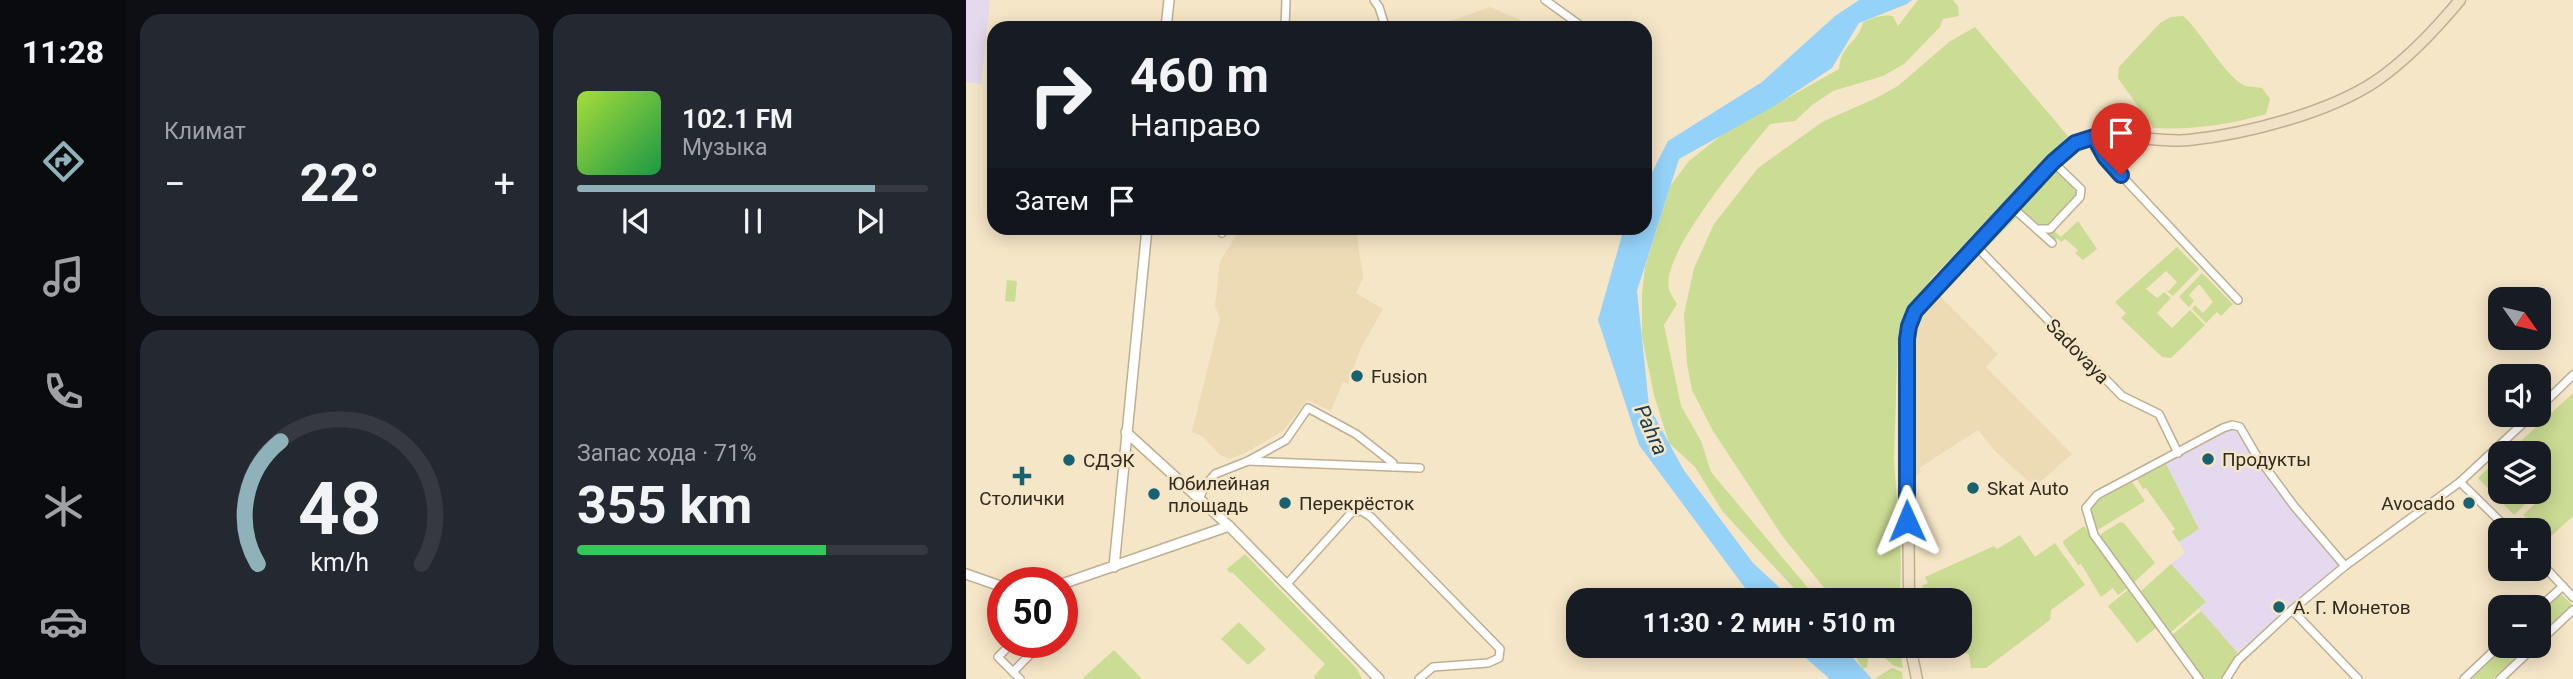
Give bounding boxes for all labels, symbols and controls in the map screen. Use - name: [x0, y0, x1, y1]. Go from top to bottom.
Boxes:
- text: 11:28: [22, 33, 104, 71]
- text: 460 m: [1130, 47, 1269, 104]
- icon: right: [1015, 49, 1106, 140]
- pin: [2091, 103, 2151, 175]
- text: 102.1 FM: [682, 104, 793, 134]
- text: Направо: [1130, 106, 1261, 144]
- icon: arrive: [2102, 114, 2140, 152]
- text: Климат: [164, 118, 246, 145]
- text: Музыка: [682, 134, 767, 161]
- icon: directions: [39, 137, 88, 186]
- text: 22°: [300, 153, 380, 214]
- text: −: [164, 162, 186, 206]
- text: +: [493, 162, 515, 206]
- icon: arrive: [1103, 182, 1141, 220]
- text: Затем: [1015, 186, 1089, 216]
- icon: previous: [617, 202, 655, 240]
- icon: pause: [734, 202, 772, 240]
- icon: next: [851, 202, 889, 240]
- icon: music: [39, 252, 88, 301]
- north arrow: [2488, 287, 2552, 350]
- map controls: [2488, 287, 2551, 658]
- street label: Sadovaya: [2041, 314, 2114, 389]
- button: sound: [2488, 364, 2551, 427]
- place label: Fusion: [1371, 365, 1428, 388]
- icon: phone: [39, 367, 88, 416]
- marker: Fusion: [1349, 368, 1365, 384]
- water label: Pahra: [1629, 401, 1673, 459]
- text: Запас хода · 71%: [577, 440, 757, 467]
- button: layers: [2488, 441, 2551, 504]
- place label: Продукты: [2222, 448, 2311, 471]
- place label: СДЭК: [1083, 449, 1135, 472]
- marker: Продукты: [2200, 451, 2216, 467]
- marker: СДЭК: [1061, 452, 1077, 468]
- text: 48: [298, 466, 381, 552]
- marker: Столички: [1014, 468, 1030, 484]
- place label: Юбилейная площадь: [1168, 472, 1270, 517]
- text: 355 km: [577, 475, 752, 536]
- place label: Skat Auto: [1987, 477, 2069, 500]
- marker: Skat Auto: [1965, 480, 1981, 496]
- icon: climate: [39, 482, 88, 531]
- position arrow: [1870, 484, 1944, 558]
- marker: Юбилейная площадь: [1146, 486, 1162, 502]
- place label: Столички: [979, 487, 1065, 510]
- place label: Перекрёсток: [1299, 492, 1415, 515]
- place label: Avocado: [2381, 492, 2455, 515]
- marker: Перекрёсток: [1277, 495, 1293, 511]
- marker: Avocado: [2461, 495, 2477, 511]
- button: +: [2488, 518, 2551, 581]
- text: km/h: [310, 547, 369, 576]
- speed limit sign: 50: [987, 567, 1078, 658]
- button: −: [2488, 595, 2551, 658]
- place label: А. Г. Монетов: [2293, 596, 2411, 619]
- icon: car: [39, 597, 88, 646]
- marker: А. Г. Монетов: [2271, 599, 2287, 615]
- text: 11:30 · 2 мин · 510 m: [1643, 608, 1895, 638]

